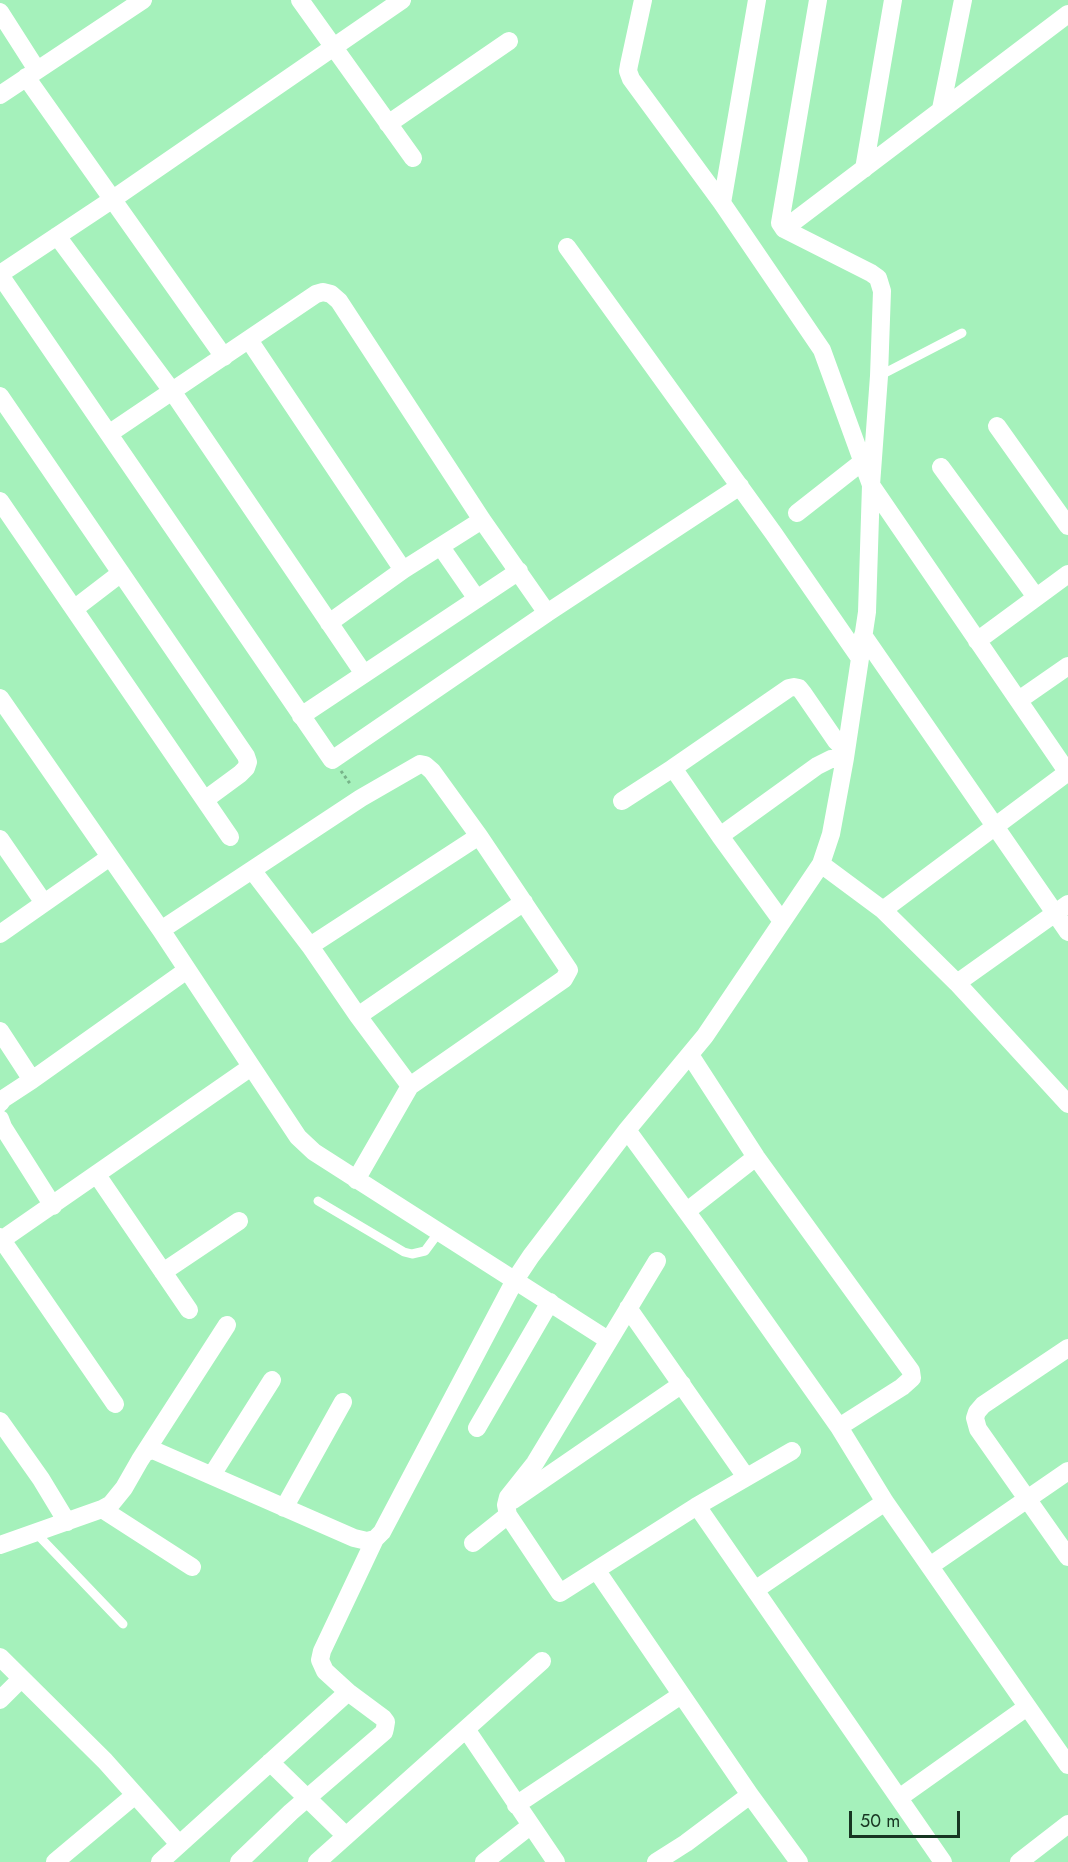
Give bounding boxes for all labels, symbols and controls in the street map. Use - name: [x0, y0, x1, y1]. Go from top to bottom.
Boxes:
- scale bar: [852, 1799, 963, 1837]
- text: 50 m: [860, 1808, 900, 1834]

